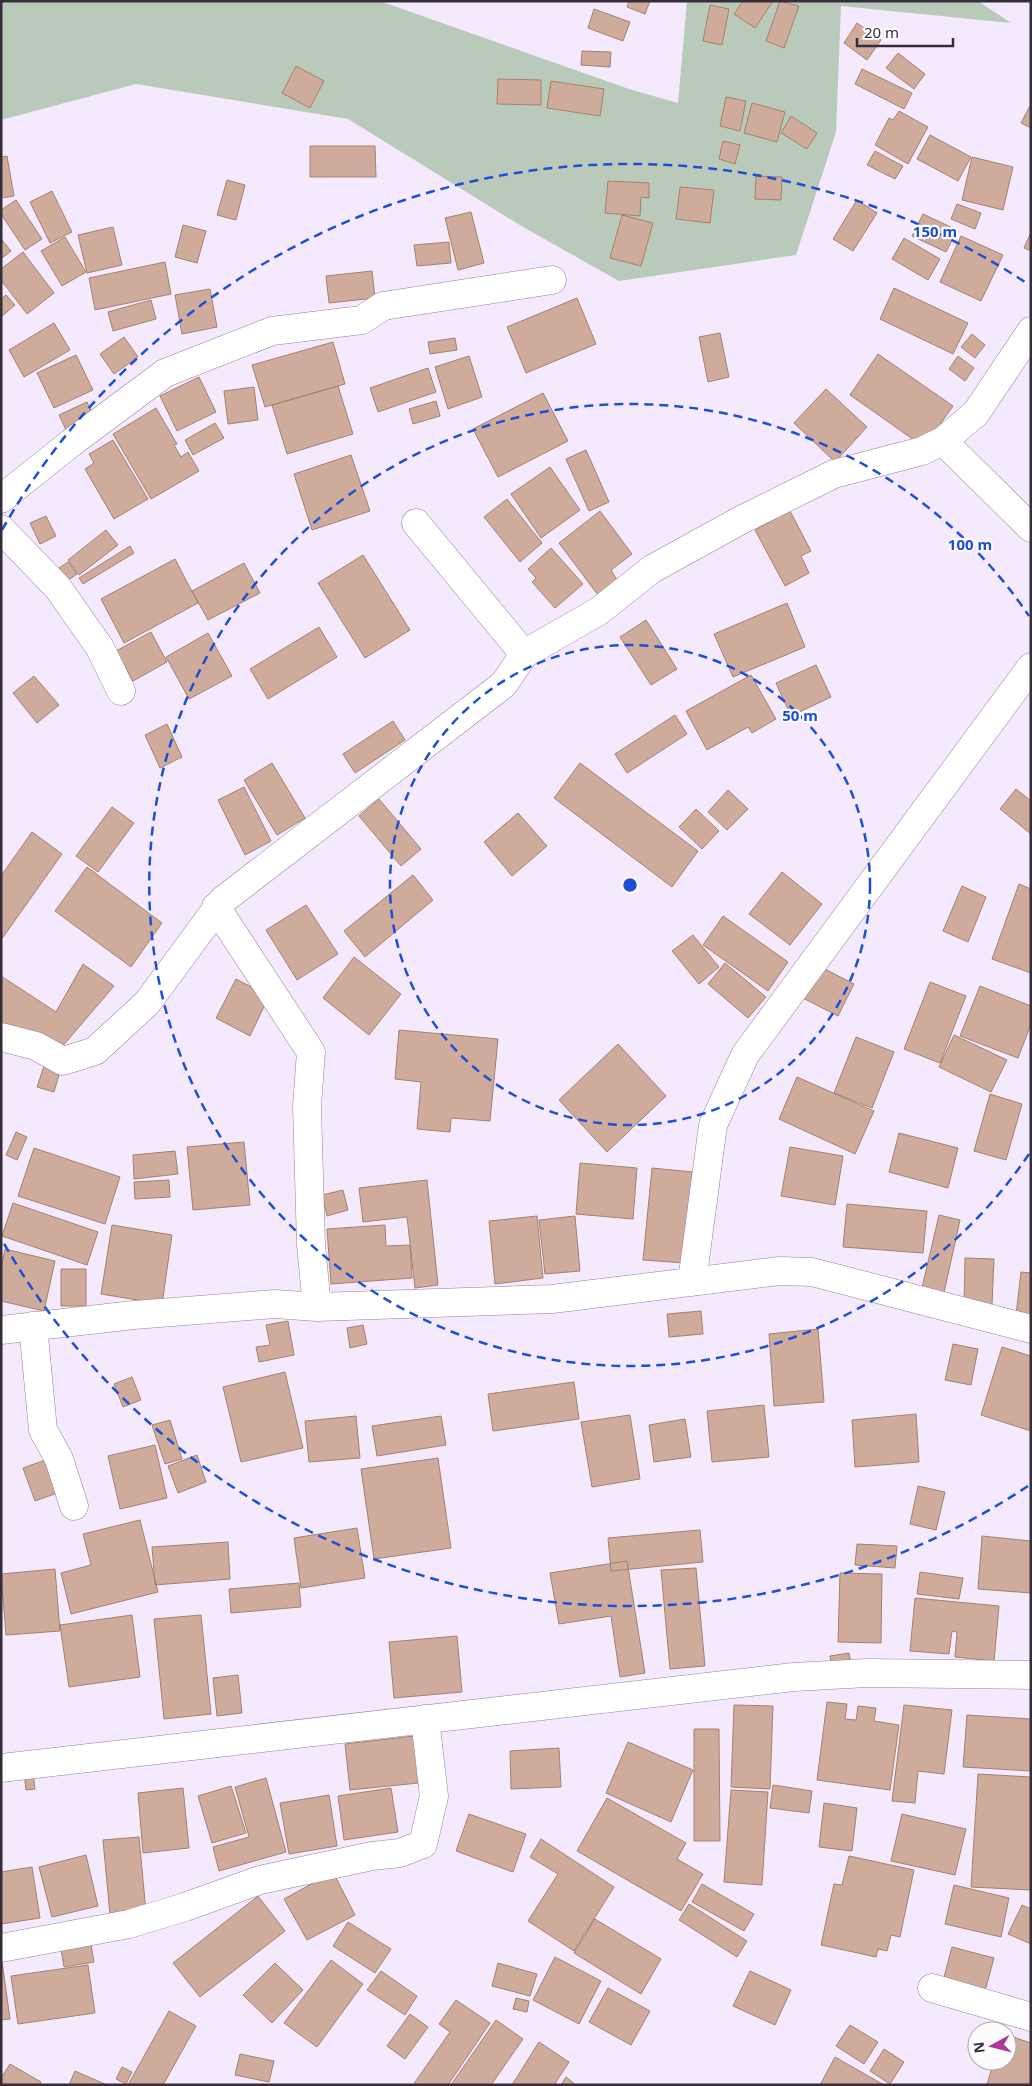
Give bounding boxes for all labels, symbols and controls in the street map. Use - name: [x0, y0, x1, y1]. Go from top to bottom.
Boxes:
- scale bar: [857, 15, 953, 47]
- text: 20 m: [864, 22, 899, 42]
- text: 150 m: [913, 221, 957, 241]
- text: 100 m: [948, 534, 992, 554]
- text: 50 m: [782, 705, 818, 725]
- centre of rings: [621, 876, 639, 894]
- north arrow: [967, 2021, 1017, 2071]
- text: N: [968, 2041, 989, 2054]

